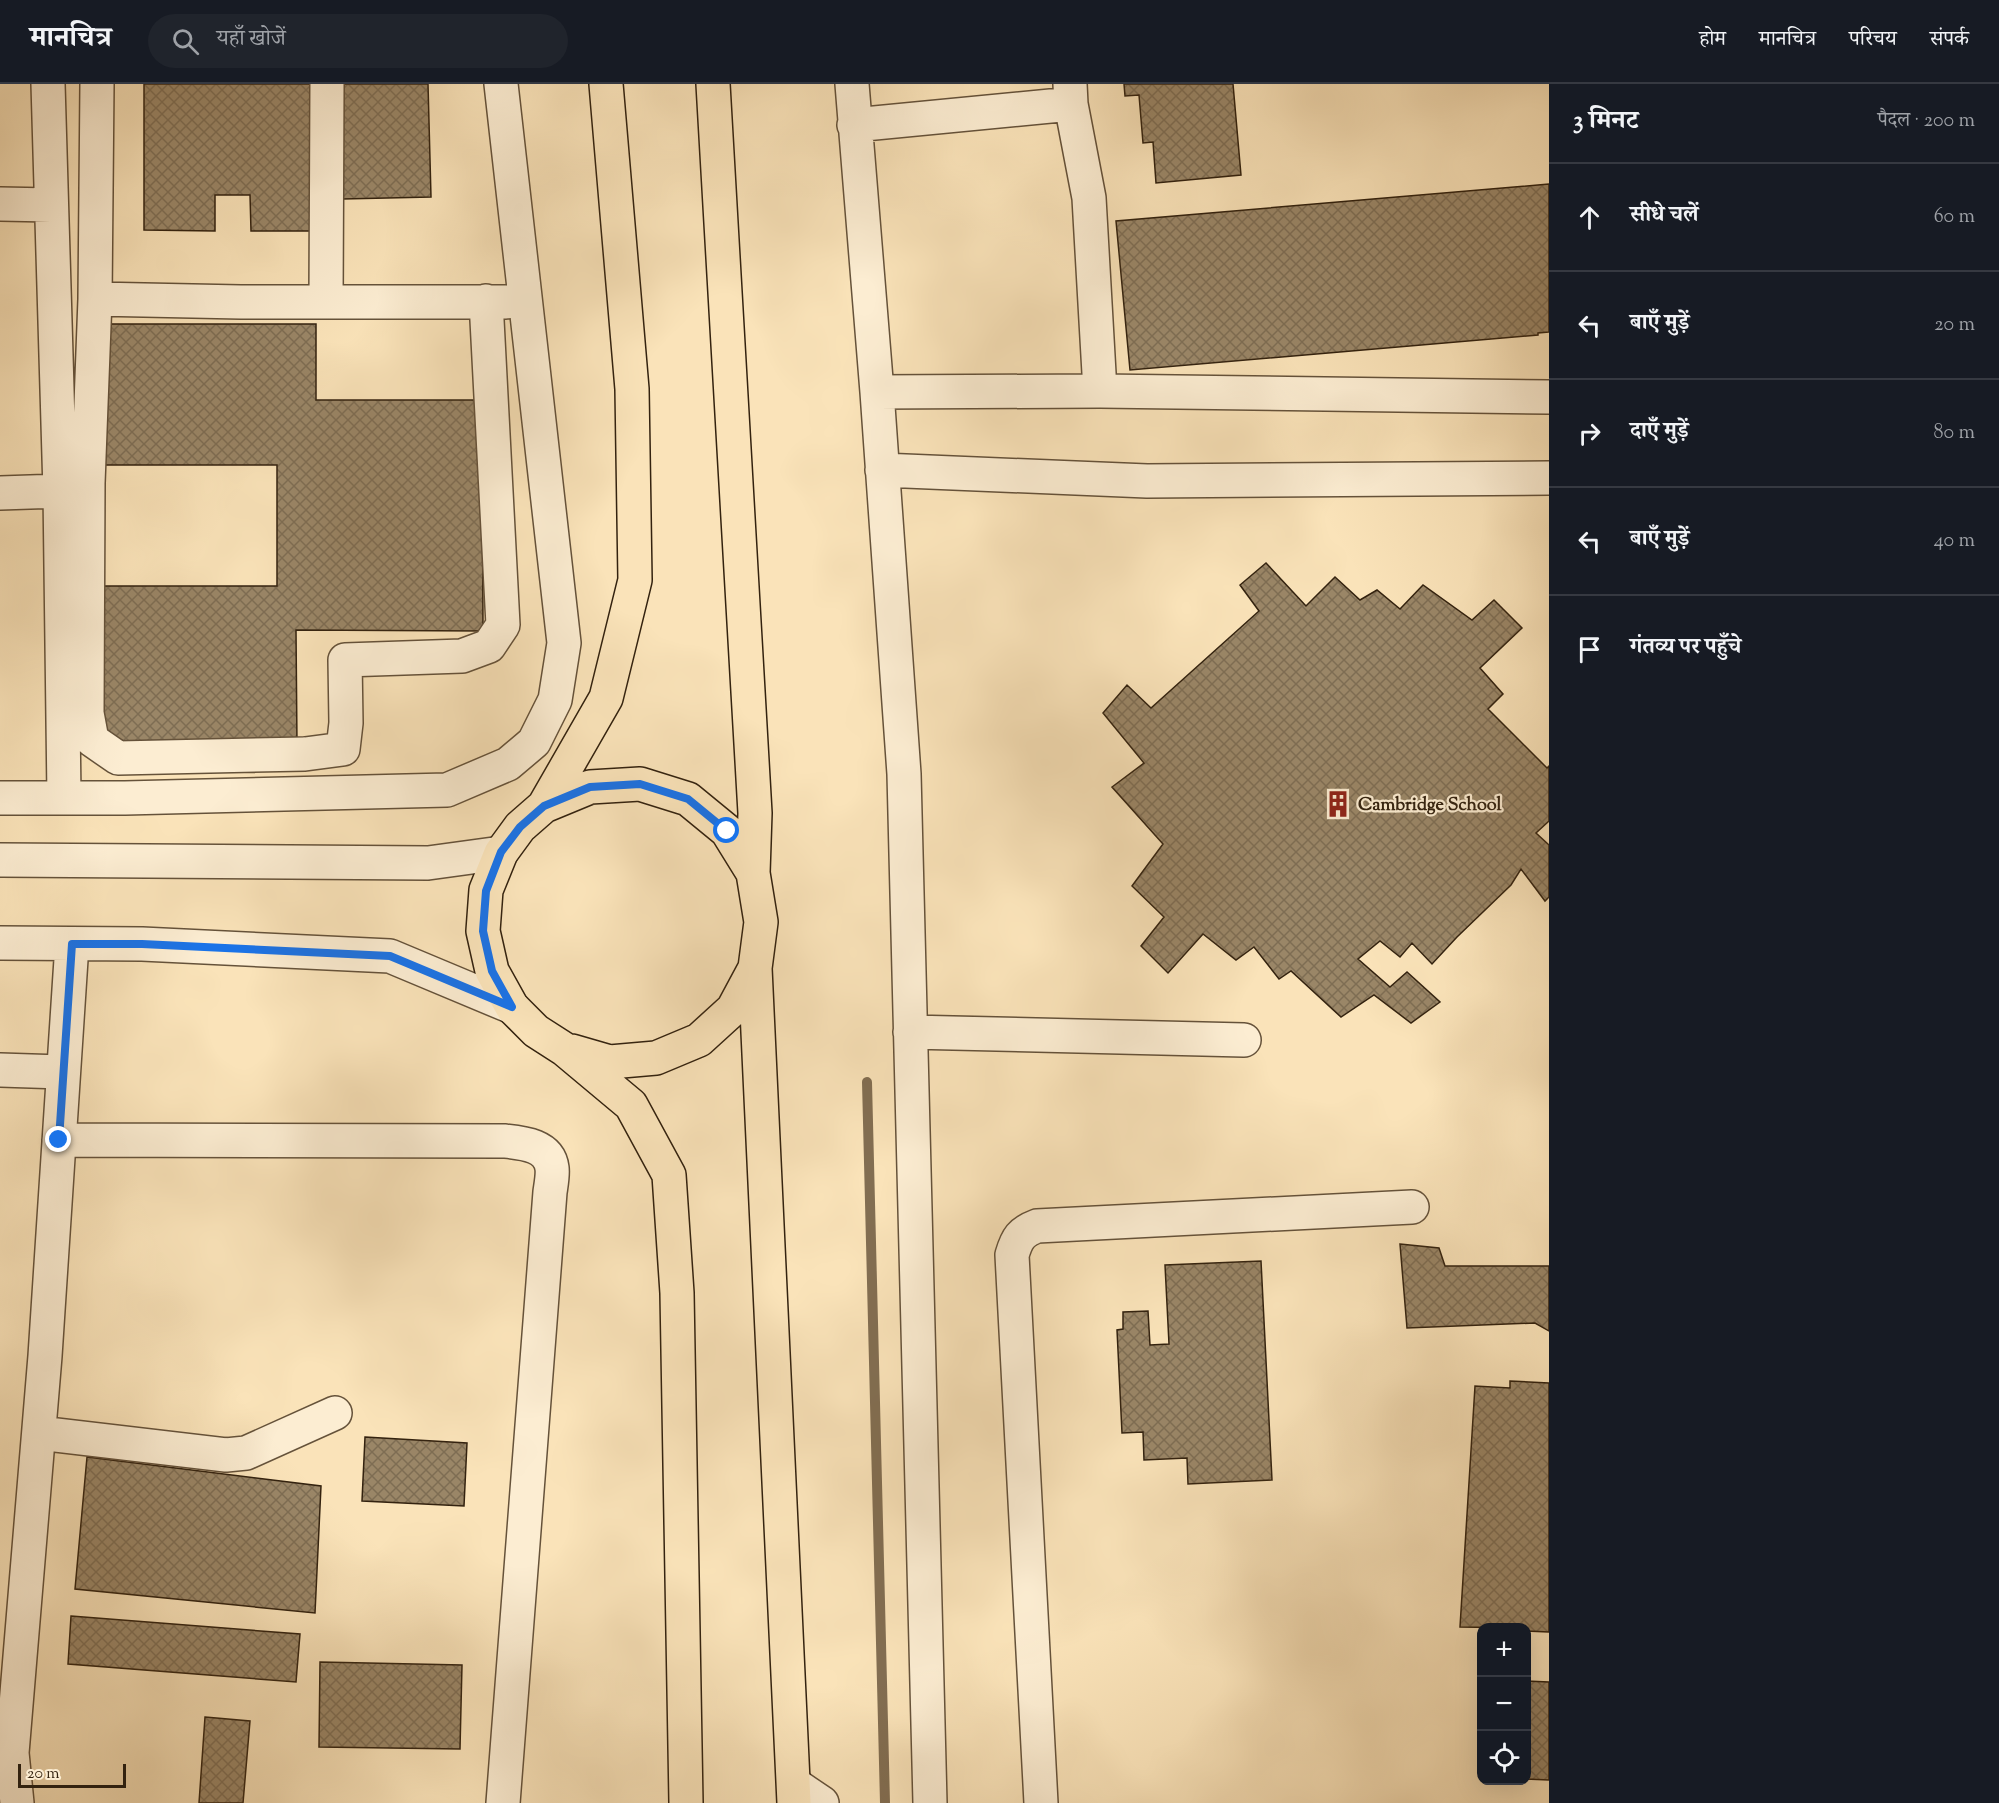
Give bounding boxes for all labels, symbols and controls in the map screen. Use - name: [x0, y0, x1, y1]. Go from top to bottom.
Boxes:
- search box: [148, 14, 568, 68]
- text: मानचित्र: [30, 19, 112, 59]
- text: यहाँ खोजें: [217, 24, 286, 56]
- icon: search: [169, 25, 202, 58]
- text: होम: [1699, 25, 1726, 55]
- text: मानचित्र: [1759, 25, 1816, 55]
- text: परिचय: [1849, 25, 1897, 55]
- text: संपर्क: [1930, 25, 1969, 55]
- text: 3 मिनट: [1573, 103, 1638, 140]
- text: पैदल · 200 m: [1877, 107, 1975, 136]
- text: सीधे चलें: [1630, 200, 1699, 232]
- icon: ahead: [1573, 201, 1606, 234]
- text: 60 m: [1934, 203, 1975, 232]
- text: बाएँ मुड़ें: [1630, 308, 1689, 340]
- icon: left: [1573, 309, 1606, 342]
- text: 20 m: [1934, 311, 1975, 340]
- text: दाएँ मुड़ें: [1630, 416, 1689, 448]
- icon: right: [1573, 417, 1606, 450]
- text: 80 m: [1934, 419, 1975, 448]
- text: बाएँ मुड़ें: [1630, 524, 1689, 556]
- icon: left: [1573, 525, 1606, 558]
- text: 40 m: [1934, 527, 1975, 556]
- text: गंतव्य पर पहुँचे: [1630, 632, 1741, 664]
- icon: arrive: [1573, 633, 1606, 666]
- building icon: Cambridge School: [1323, 789, 1353, 819]
- place label: Cambridge School: [1358, 793, 1503, 819]
- route start: [713, 817, 739, 843]
- route end: [45, 1126, 71, 1152]
- map controls: [1477, 1623, 1531, 1785]
- button: +: [1477, 1623, 1531, 1677]
- button: −: [1477, 1677, 1531, 1731]
- button: locate: [1477, 1731, 1531, 1785]
- scale bar: [18, 1761, 126, 1788]
- text: 20 m: [27, 1763, 60, 1786]

